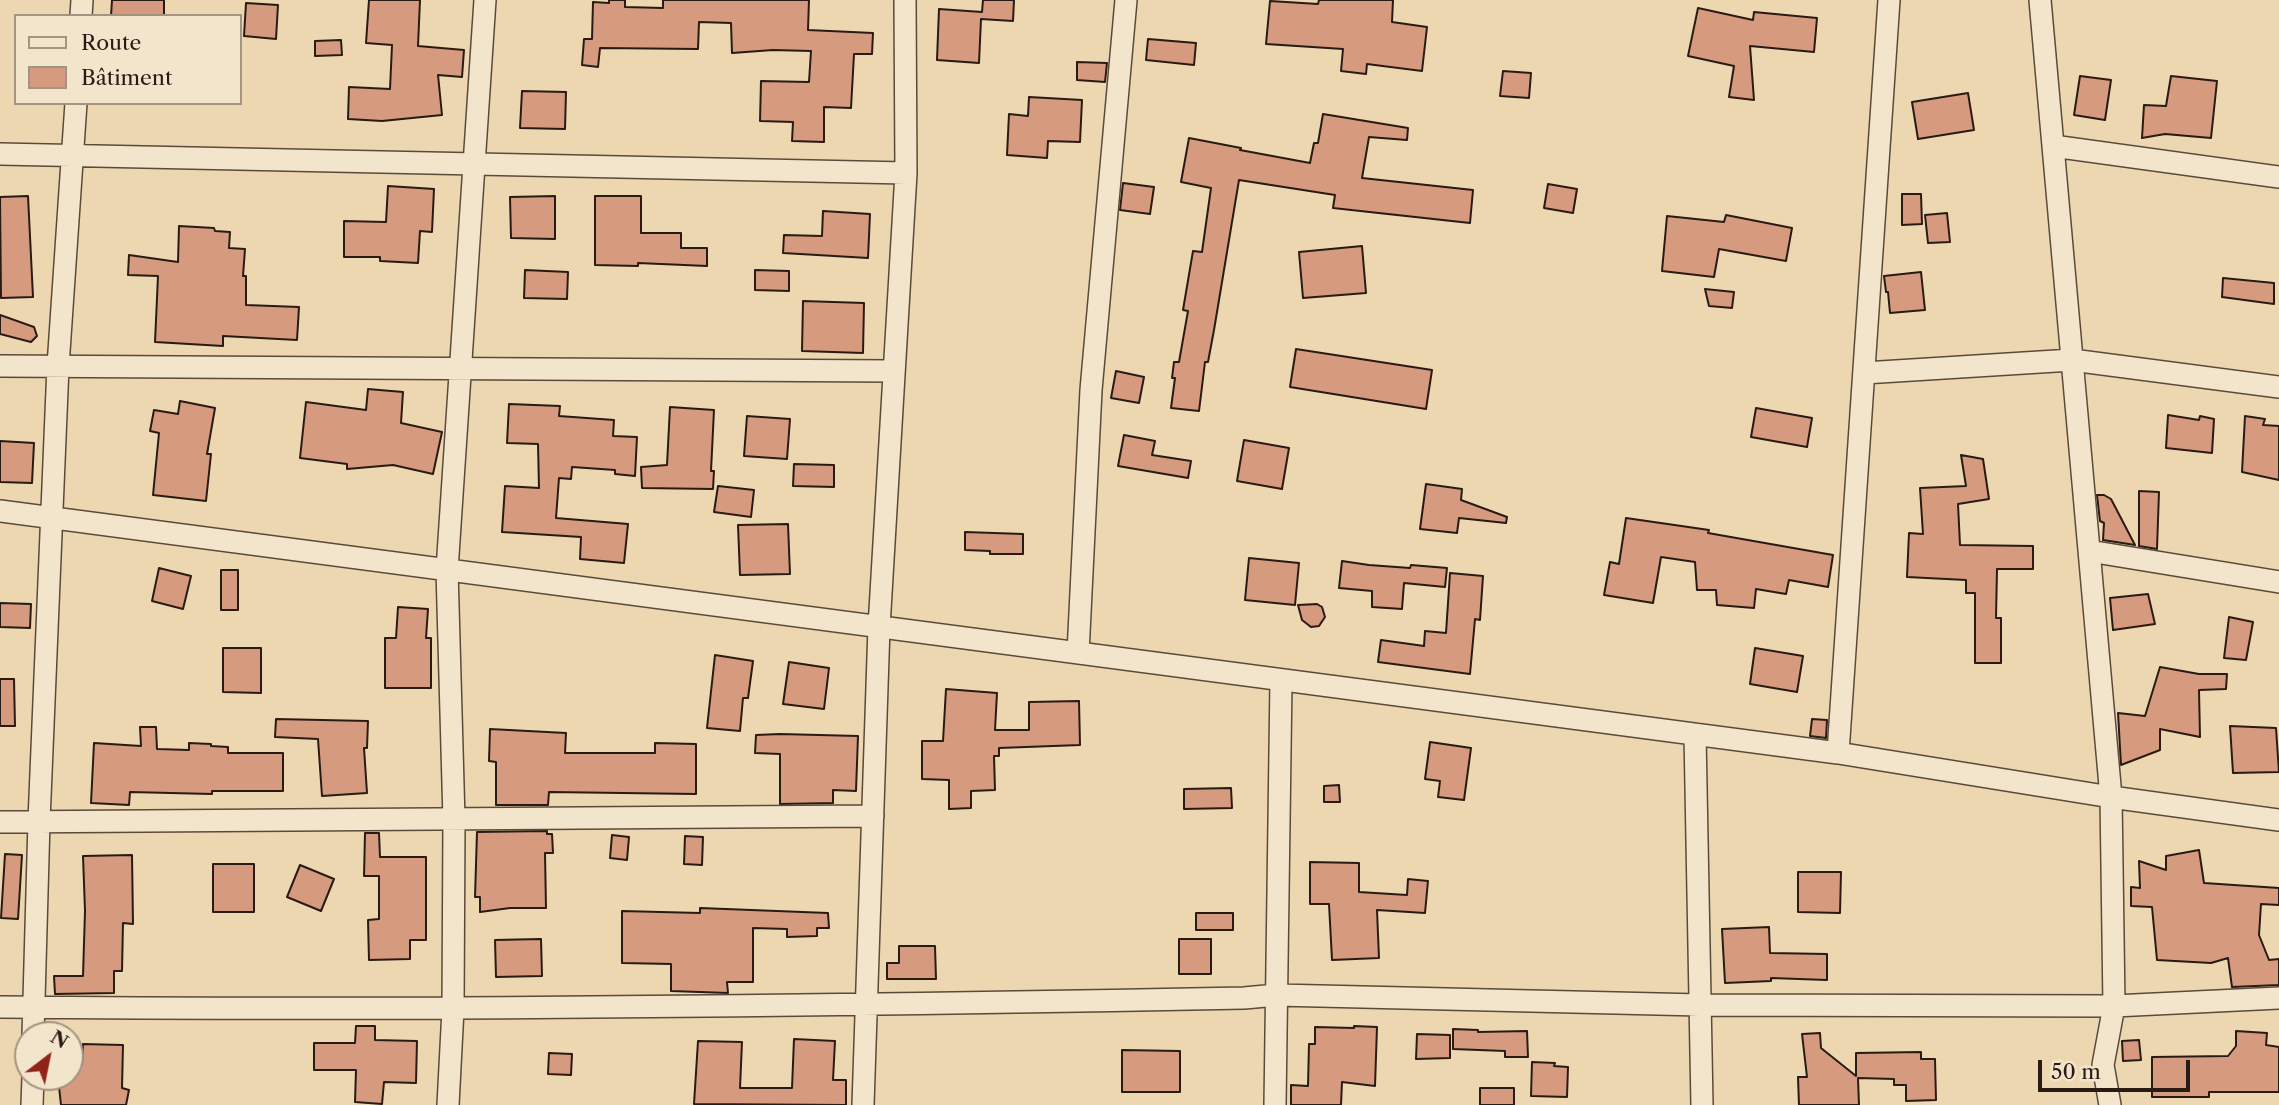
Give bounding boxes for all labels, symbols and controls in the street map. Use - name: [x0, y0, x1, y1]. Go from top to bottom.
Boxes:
- legend: [14, 14, 242, 105]
- text: Route: [81, 30, 141, 55]
- text: Bâtiment: [81, 65, 172, 90]
- north arrow: [14, 1021, 84, 1091]
- text: N: [46, 1025, 72, 1054]
- scale bar: [2041, 1046, 2193, 1090]
- text: 50 m: [2051, 1059, 2101, 1084]

